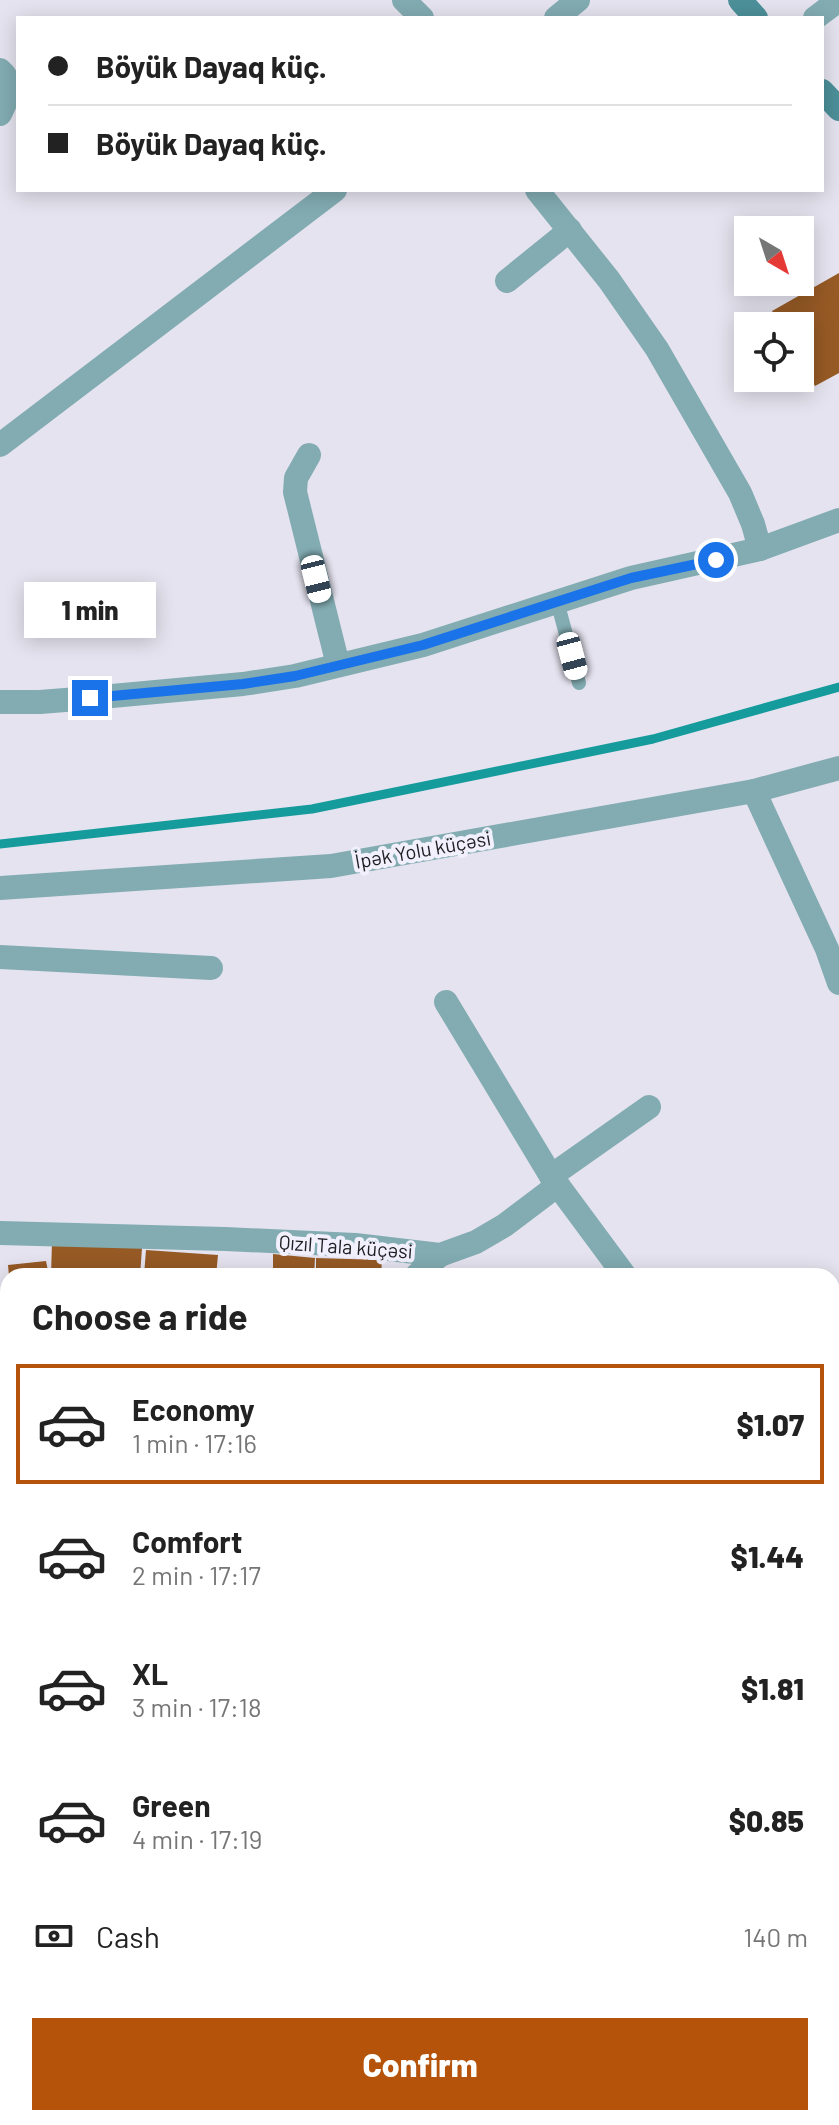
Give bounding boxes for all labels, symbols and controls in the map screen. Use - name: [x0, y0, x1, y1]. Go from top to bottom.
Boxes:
- text: Böyük Dayaq küç.: [96, 48, 327, 84]
- text: Böyük Dayaq küç.: [96, 125, 327, 161]
- north arrow: [734, 216, 814, 296]
- map controls: [734, 216, 814, 392]
- button: locate: [734, 312, 814, 392]
- route start: [698, 542, 734, 578]
- car: [299, 553, 333, 605]
- callout: 1 min: [24, 582, 156, 638]
- text: 1 min: [61, 594, 119, 625]
- car: [554, 630, 590, 682]
- route end: [72, 680, 108, 716]
- street label: İpək Yolu küçəsi: [353, 825, 493, 873]
- street label: Qızıl Tala küçəsi: [278, 1229, 414, 1263]
- text: Choose a ride: [32, 1294, 248, 1337]
- icon: car: [36, 1388, 108, 1460]
- text: Economy: [132, 1391, 255, 1427]
- text: $1.07: [737, 1406, 804, 1442]
- text: 1 min · 17:16: [132, 1427, 257, 1458]
- icon: car: [36, 1520, 108, 1592]
- text: Comfort: [132, 1523, 242, 1559]
- text: $1.44: [731, 1538, 804, 1574]
- text: 2 min · 17:17: [132, 1559, 261, 1590]
- icon: car: [36, 1652, 108, 1724]
- text: XL: [132, 1655, 168, 1691]
- text: $1.81: [741, 1670, 804, 1706]
- text: 3 min · 17:18: [132, 1691, 261, 1722]
- icon: car: [36, 1784, 108, 1856]
- text: Green: [132, 1787, 211, 1823]
- text: $0.85: [729, 1802, 804, 1838]
- text: 4 min · 17:19: [132, 1823, 262, 1854]
- icon: cash: [32, 1914, 76, 1958]
- text: Cash: [96, 1918, 160, 1954]
- text: 140 m: [743, 1921, 808, 1952]
- button: Confirm: [32, 2018, 808, 2110]

